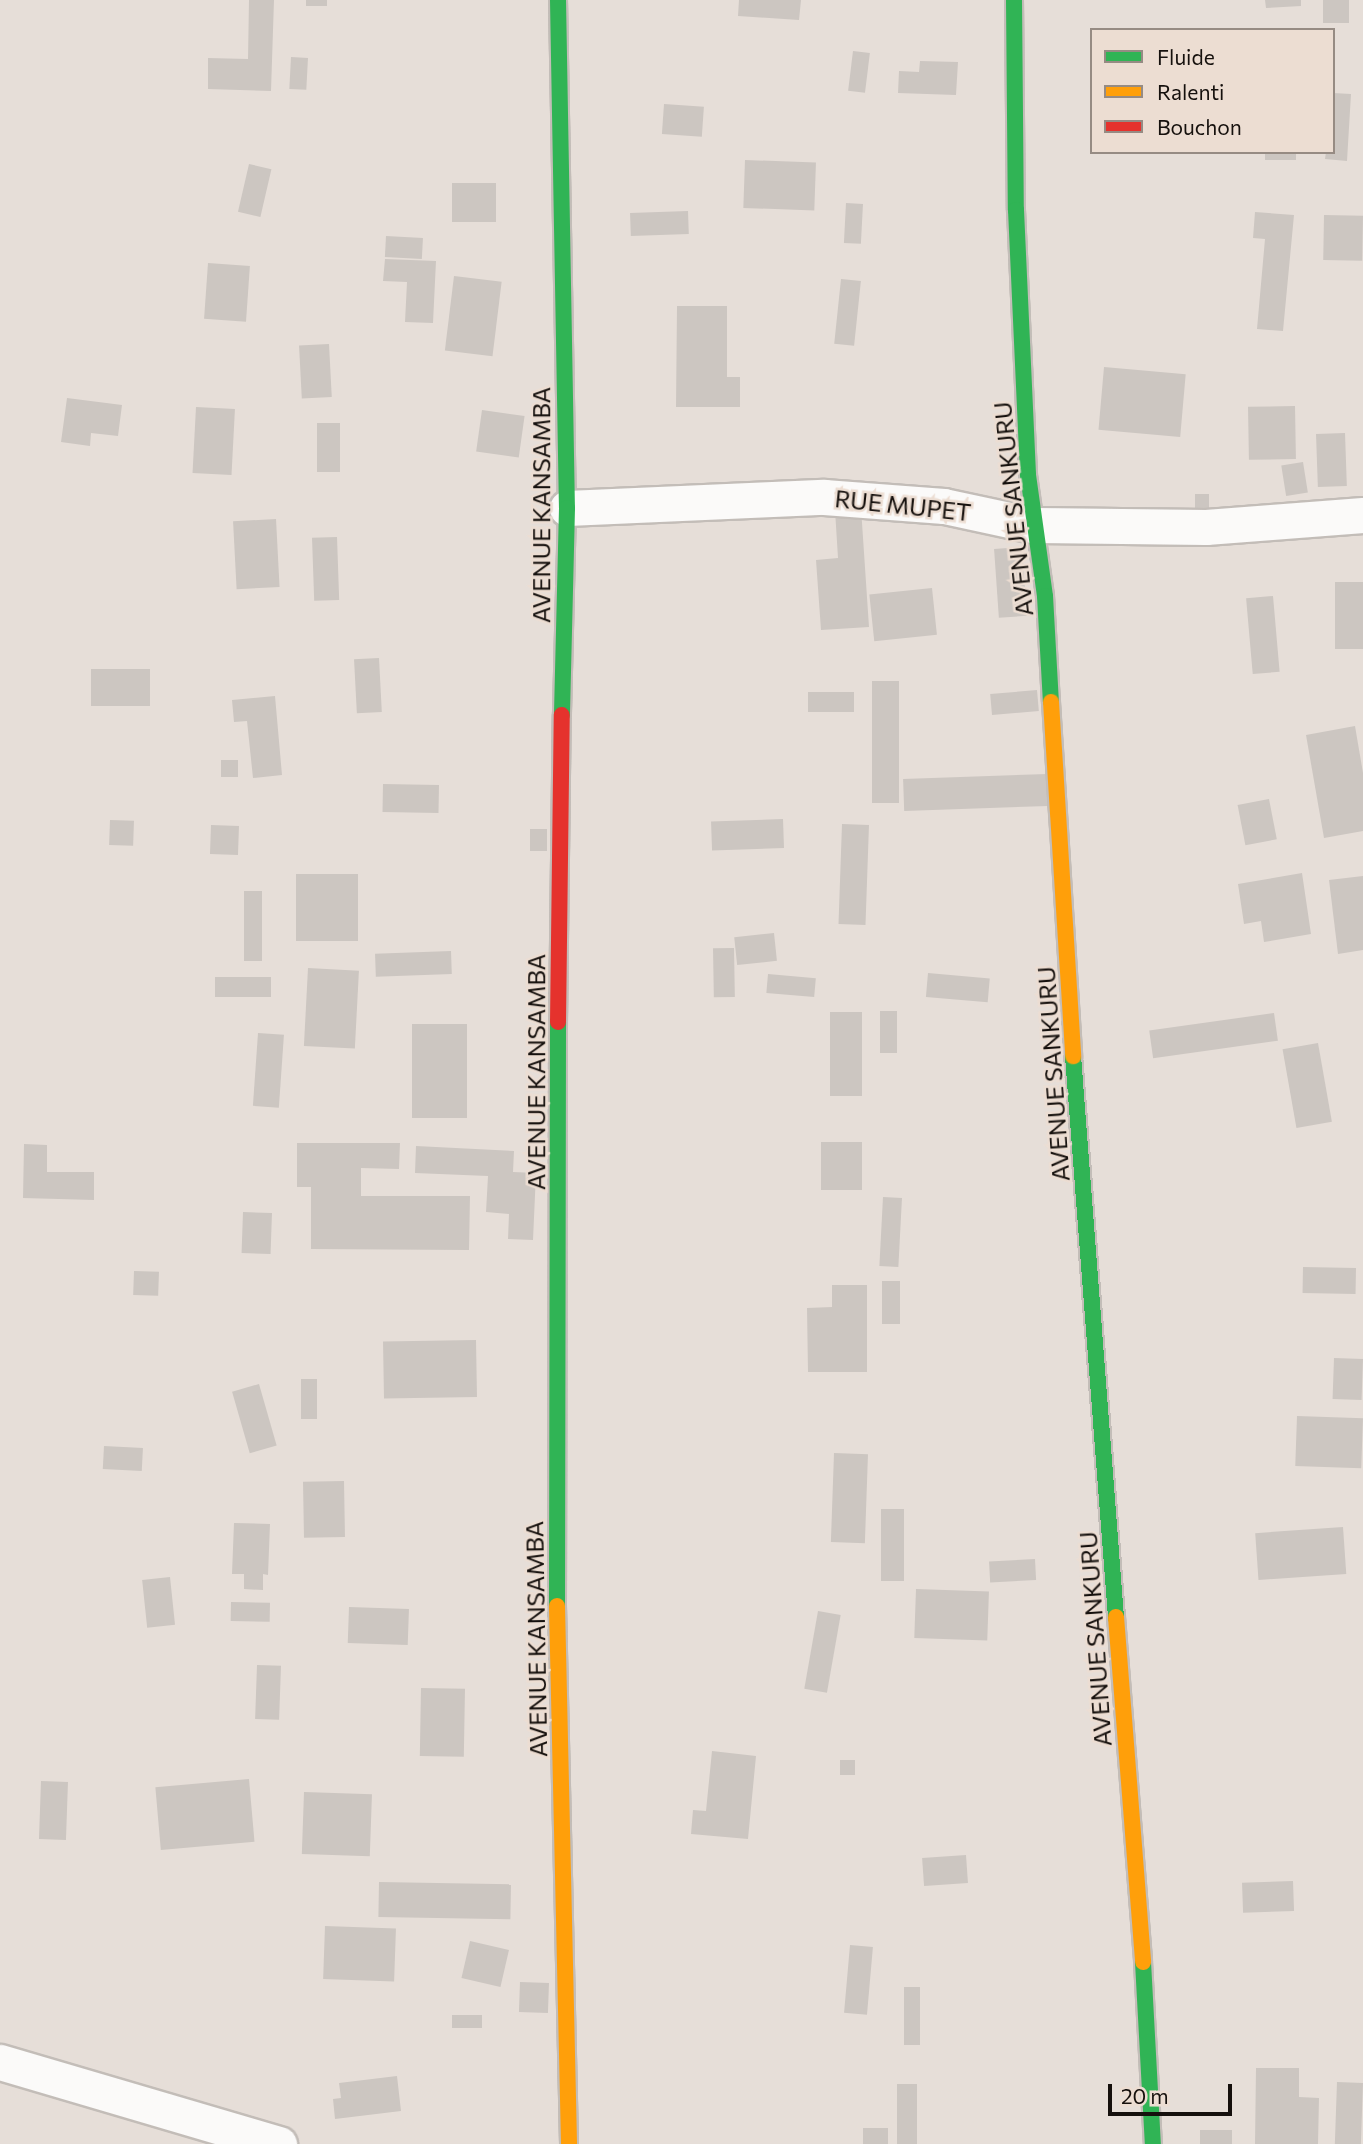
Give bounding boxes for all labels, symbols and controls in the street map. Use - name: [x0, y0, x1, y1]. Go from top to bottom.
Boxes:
- legend: [1090, 28, 1335, 154]
- text: Fluide: [1157, 44, 1215, 69]
- text: Ralenti: [1157, 79, 1224, 104]
- text: Bouchon: [1157, 114, 1242, 139]
- street label: AVENUE KANSAMBA: [527, 387, 555, 623]
- street label: AVENUE SANKURU: [987, 400, 1039, 618]
- street label: RUE MUPET: [833, 484, 973, 526]
- street label: AVENUE KANSAMBA: [522, 954, 550, 1190]
- street label: AVENUE SANKURU: [1031, 966, 1075, 1182]
- street label: AVENUE KANSAMBA: [520, 1521, 552, 1757]
- street label: AVENUE SANKURU: [1073, 1531, 1117, 1747]
- scale bar: [1111, 2070, 1235, 2114]
- text: 20 m: [1121, 2083, 1169, 2108]

